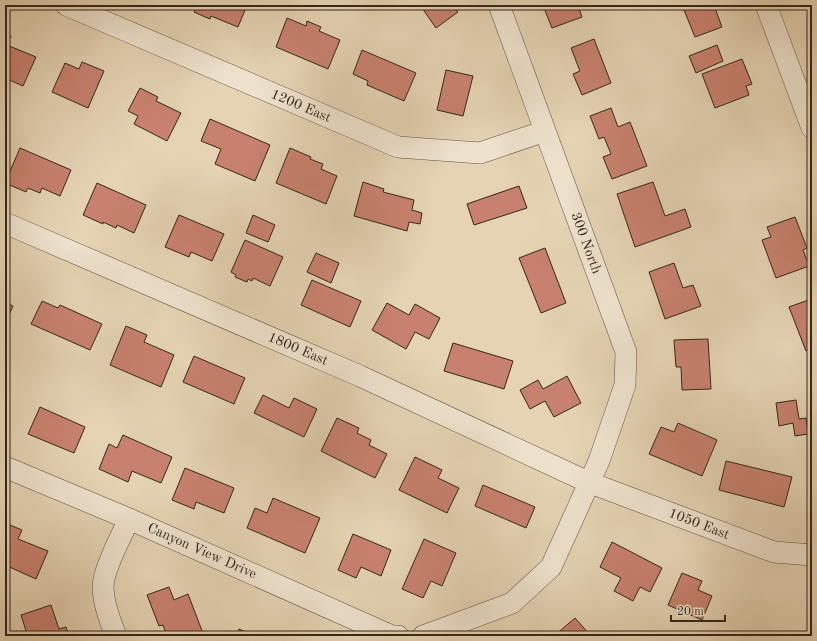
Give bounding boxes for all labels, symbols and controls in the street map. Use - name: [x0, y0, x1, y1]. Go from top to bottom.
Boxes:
- street label: 1200 East: [269, 87, 333, 125]
- street label: 300 North: [568, 210, 604, 276]
- street label: 1800 East: [266, 330, 330, 368]
- street label: 1050 East: [667, 506, 731, 542]
- street label: Canyon View Drive: [145, 521, 259, 581]
- scale bar: [671, 597, 725, 623]
- text: 20 m: [677, 606, 704, 618]

